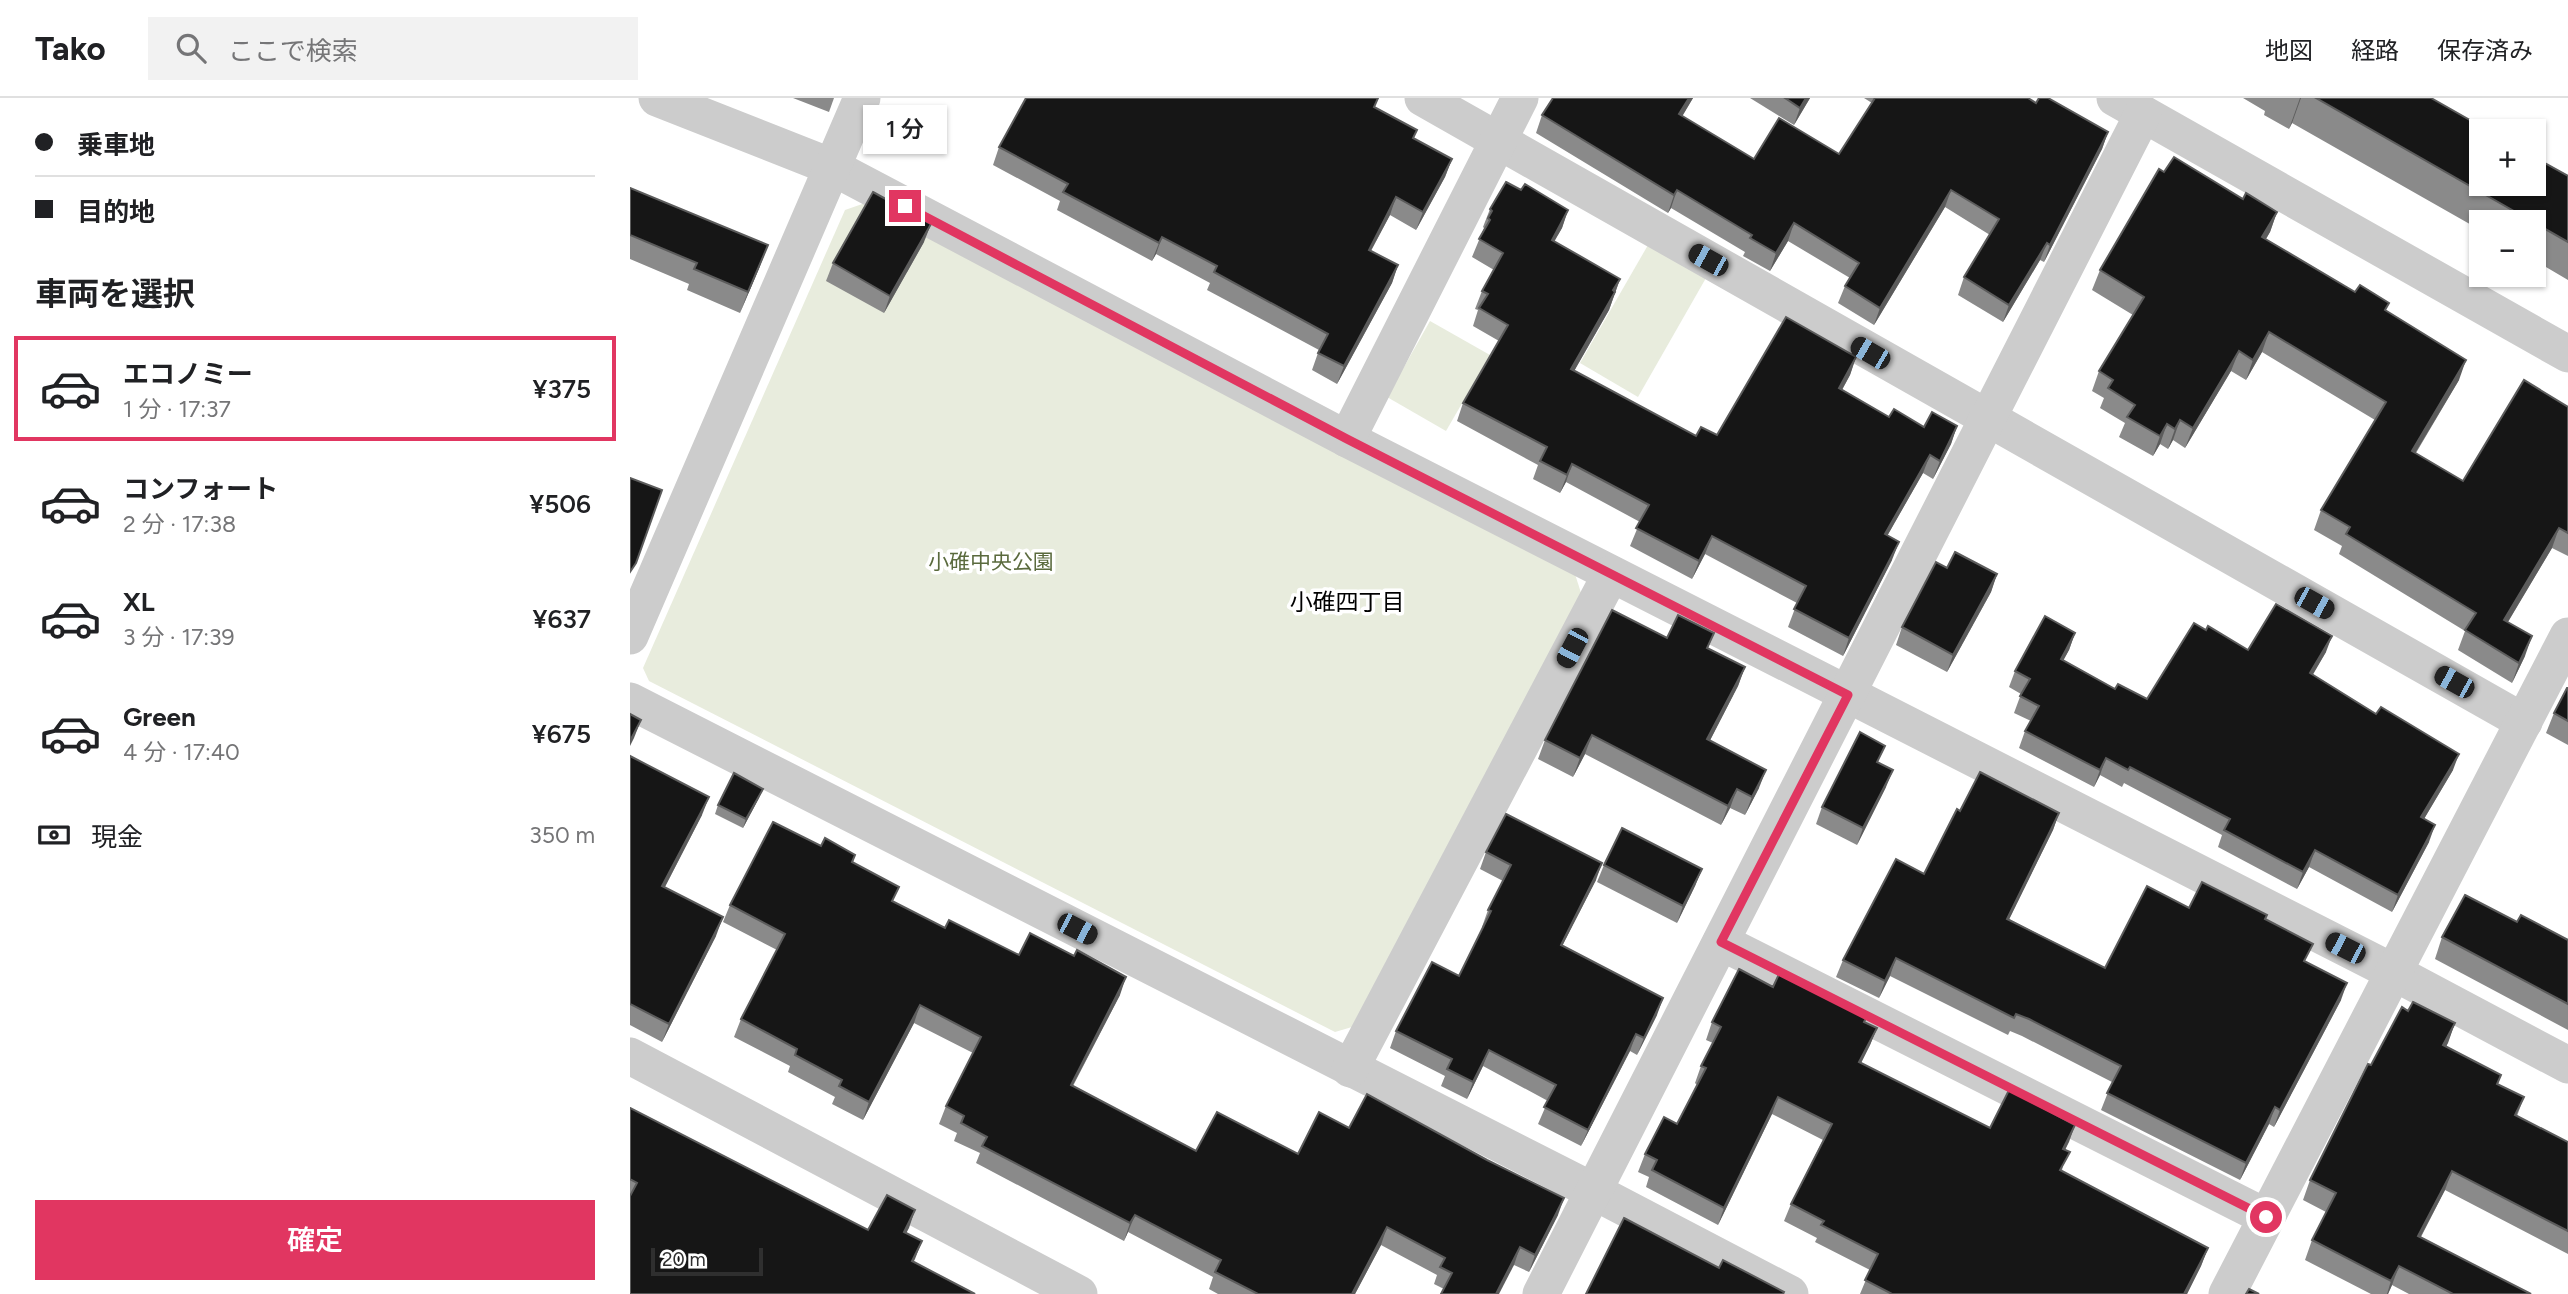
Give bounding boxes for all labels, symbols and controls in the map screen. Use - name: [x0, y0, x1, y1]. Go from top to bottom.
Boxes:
- search box: [148, 17, 638, 80]
- text: Tako: [35, 29, 106, 68]
- icon: search: [172, 29, 210, 67]
- text: ここで検索: [228, 35, 358, 67]
- text: 地図: [2265, 36, 2313, 65]
- text: 経路: [2351, 36, 2399, 65]
- text: 保存済み: [2437, 36, 2533, 65]
- callout: 1 分: [863, 105, 947, 154]
- text: 1 分: [886, 115, 924, 143]
- map controls: [2469, 119, 2546, 287]
- button: +: [2469, 119, 2546, 196]
- text: 乗車地: [77, 129, 155, 161]
- route end: [889, 190, 921, 222]
- text: 目的地: [77, 196, 155, 228]
- button: −: [2469, 210, 2546, 287]
- car: [1685, 241, 1732, 279]
- text: 車両を選択: [35, 275, 195, 313]
- car: [1847, 333, 1894, 373]
- icon: car: [39, 357, 102, 420]
- text: エコノミー: [123, 358, 253, 390]
- text: ¥375: [532, 373, 591, 405]
- text: 1 分 · 17:37: [123, 395, 231, 423]
- icon: car: [39, 472, 102, 535]
- text: コンフォート: [123, 473, 278, 505]
- text: ¥506: [529, 488, 591, 520]
- text: 2 分 · 17:38: [123, 510, 236, 538]
- park label: 小碓中央公園: [928, 549, 1054, 574]
- car: [2291, 584, 2338, 622]
- text: XL: [123, 586, 155, 618]
- icon: car: [39, 587, 102, 650]
- district label: 小碓四丁目: [1290, 588, 1405, 616]
- text: ¥637: [533, 603, 591, 635]
- text: 3 分 · 17:39: [123, 623, 235, 651]
- car: [1553, 625, 1592, 671]
- car: [2431, 663, 2478, 701]
- text: Green: [123, 701, 196, 733]
- icon: car: [39, 702, 102, 765]
- text: ¥675: [532, 718, 591, 750]
- text: 4 分 · 17:40: [123, 738, 240, 766]
- icon: cash: [35, 816, 73, 854]
- text: 現金: [91, 821, 143, 853]
- text: 350 m: [529, 821, 595, 849]
- car: [1054, 910, 1101, 948]
- car: [2322, 929, 2369, 967]
- button: 確定: [35, 1200, 595, 1280]
- route start: [2250, 1201, 2282, 1233]
- scale bar: [651, 1245, 763, 1277]
- text: 20 m: [662, 1248, 706, 1271]

